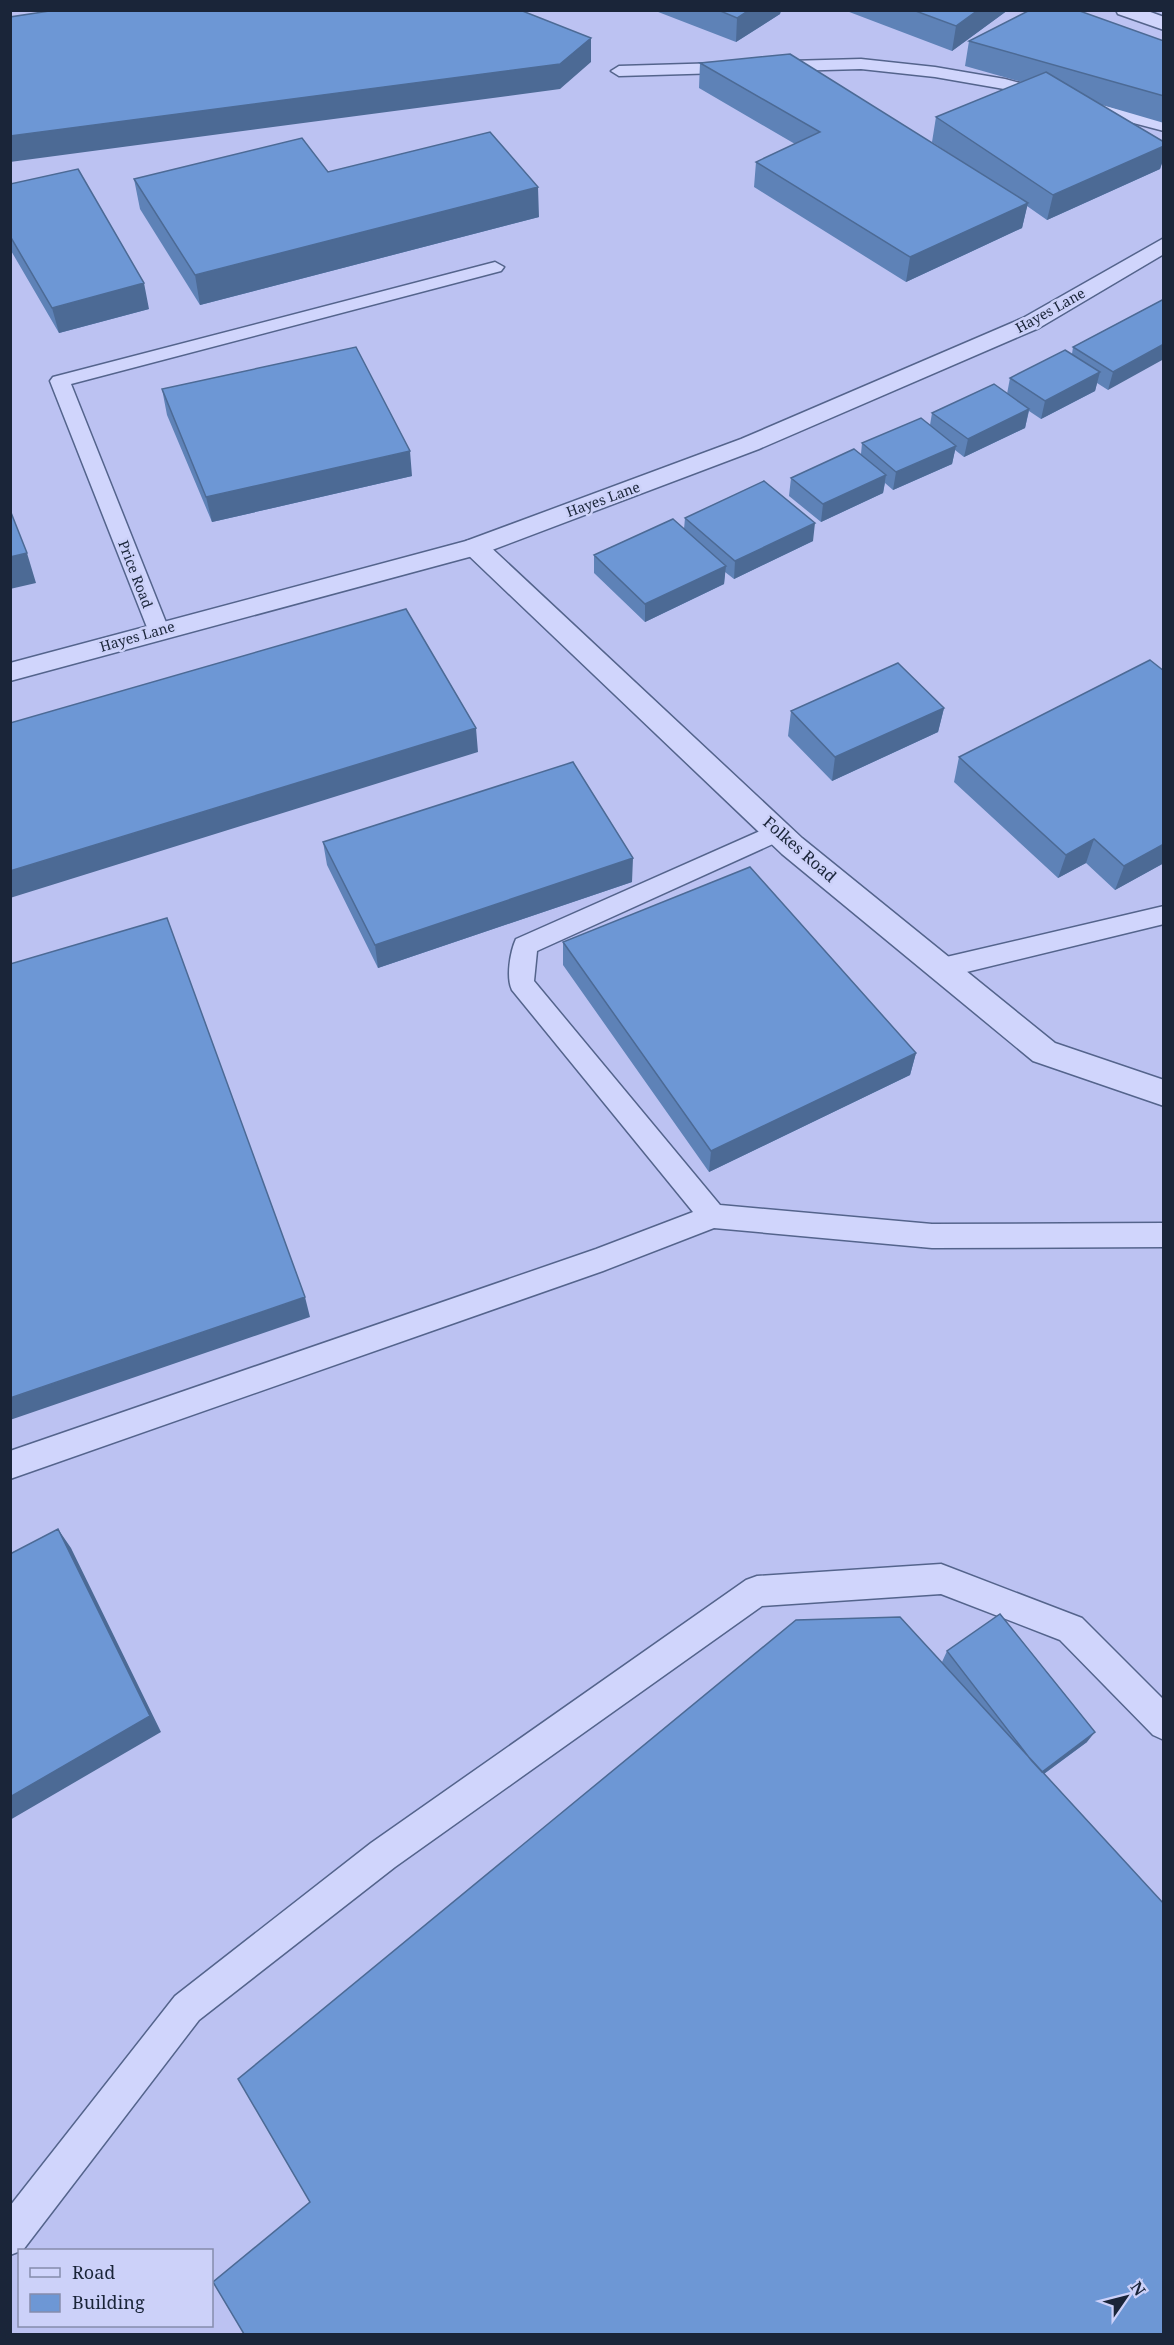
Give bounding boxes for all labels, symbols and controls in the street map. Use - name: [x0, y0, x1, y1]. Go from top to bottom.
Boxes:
- street label: Hayes Lane: [1012, 283, 1088, 337]
- street label: Hayes Lane: [563, 477, 643, 521]
- street label: Price Road: [114, 537, 158, 611]
- street label: Hayes Lane: [97, 616, 177, 656]
- street label: Folkes Road: [759, 811, 842, 887]
- legend: [18, 2249, 213, 2327]
- text: Road: [72, 2260, 115, 2284]
- north arrow: [1096, 2267, 1156, 2327]
- text: N: [1126, 2277, 1151, 2300]
- text: Building: [72, 2290, 145, 2314]

